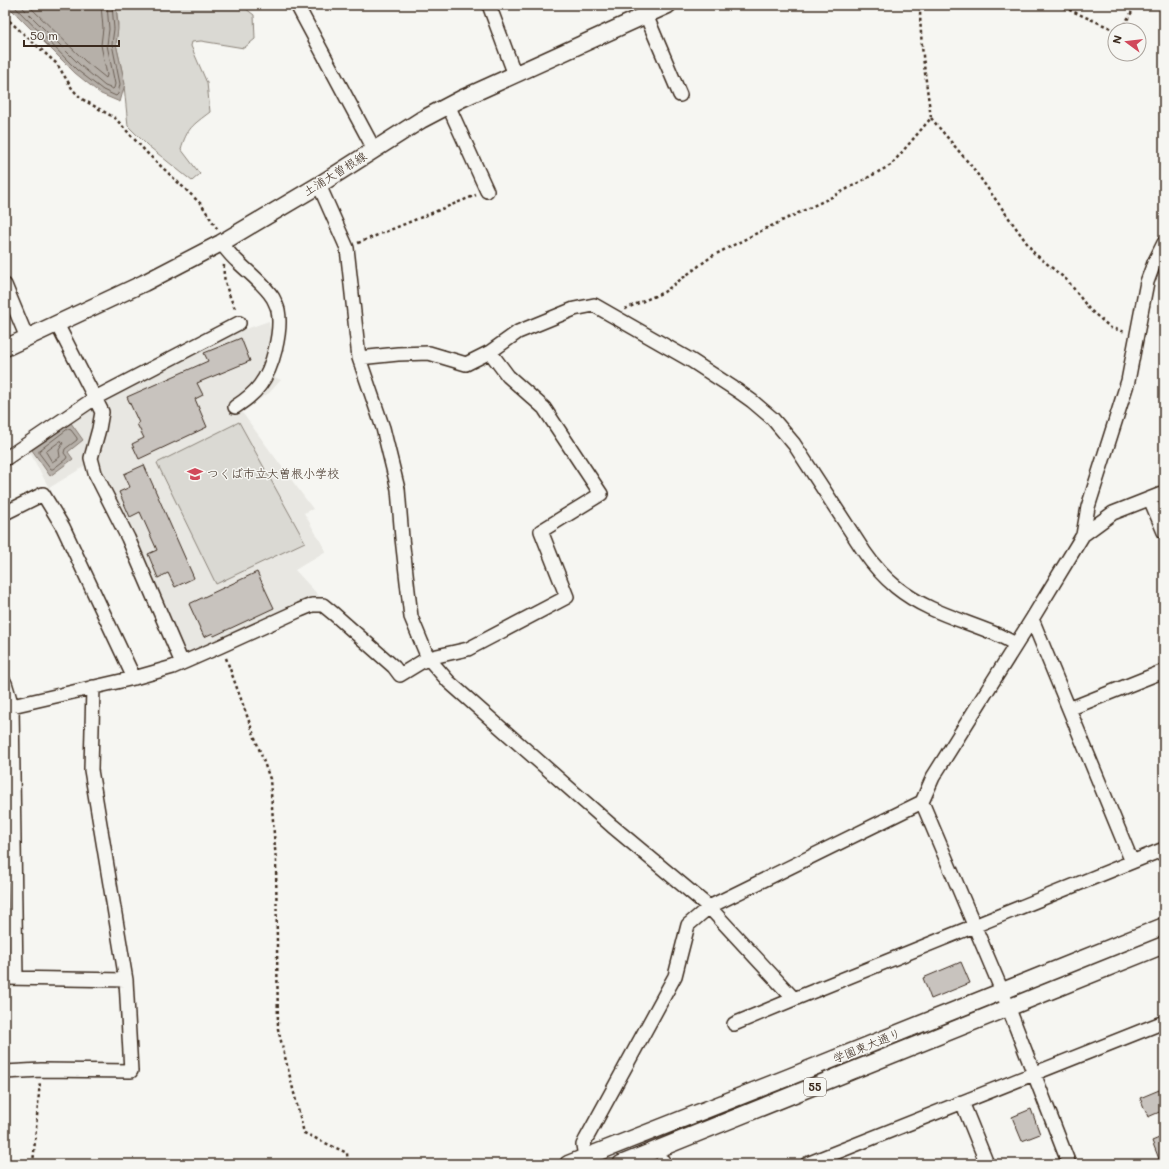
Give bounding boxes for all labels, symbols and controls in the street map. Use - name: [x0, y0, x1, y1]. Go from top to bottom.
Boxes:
- scale bar: [24, 22, 119, 48]
- north arrow: [1107, 22, 1147, 62]
- text: 50 m: [30, 27, 58, 43]
- text: N: [1109, 33, 1125, 45]
- street label: 土浦大曽根線: [300, 147, 369, 199]
- school or university icon: つくば市立大曽根小学校: [186, 465, 204, 483]
- place label: つくば市立大曽根小学校: [207, 465, 339, 481]
- street label: 学園東大通り: [830, 1024, 903, 1066]
- road number: 55: [804, 1078, 826, 1096]

